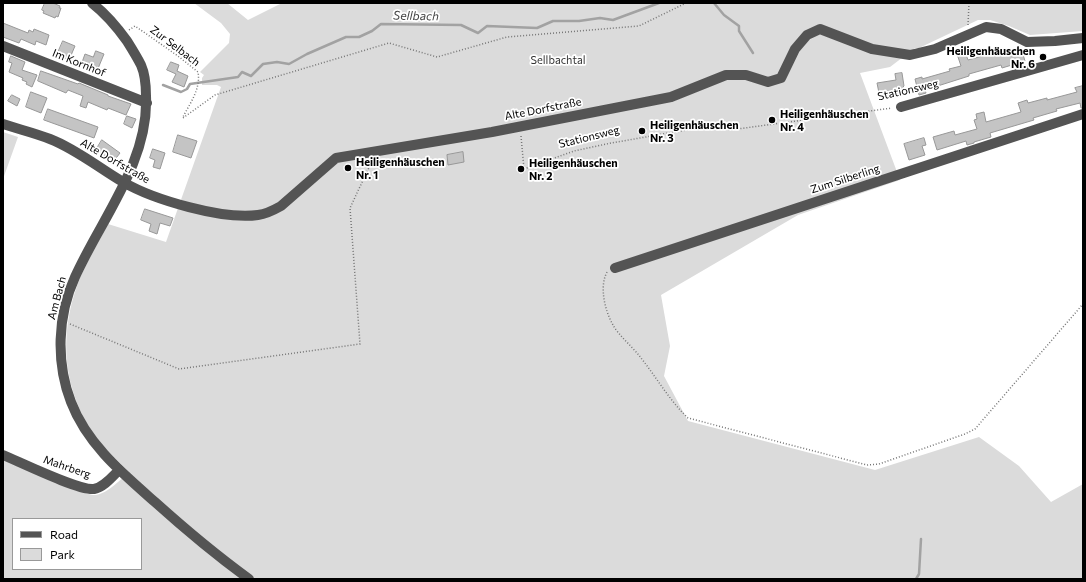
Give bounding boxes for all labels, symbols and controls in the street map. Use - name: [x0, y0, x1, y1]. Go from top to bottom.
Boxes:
- water label: Sellbach: [393, 8, 439, 24]
- street label: Zur Selbach: [147, 23, 203, 69]
- place label: Heiligenhäuschen Nr. 6: [946, 44, 1035, 70]
- street label: Im Kornhof: [50, 46, 108, 80]
- marker: Heiligenhäuschen Nr. 6: [1038, 52, 1048, 62]
- park label: Sellbachtal: [531, 53, 585, 67]
- street label: Stationsweg: [876, 77, 940, 103]
- street label: Alte Dorfstraße: [503, 95, 583, 123]
- place label: Heiligenhäuschen Nr. 4: [780, 107, 869, 133]
- marker: Heiligenhäuschen Nr. 4: [767, 115, 777, 125]
- place label: Heiligenhäuschen Nr. 3: [650, 118, 739, 144]
- street label: Stationsweg: [557, 123, 621, 151]
- marker: Heiligenhäuschen Nr. 3: [637, 126, 647, 136]
- street label: Alte Dorfstraße: [78, 136, 152, 186]
- place label: Heiligenhäuschen Nr. 1: [356, 155, 445, 181]
- place label: Heiligenhäuschen Nr. 2: [529, 156, 618, 182]
- street label: Zum Silberling: [809, 162, 881, 196]
- marker: Heiligenhäuschen Nr. 1: [343, 163, 353, 173]
- marker: Heiligenhäuschen Nr. 2: [516, 164, 526, 174]
- street label: Am Bach: [45, 275, 69, 321]
- street label: Mahrberg: [41, 453, 93, 481]
- legend: [12, 518, 142, 570]
- text: Road: [50, 527, 78, 541]
- text: Park: [50, 547, 75, 561]

